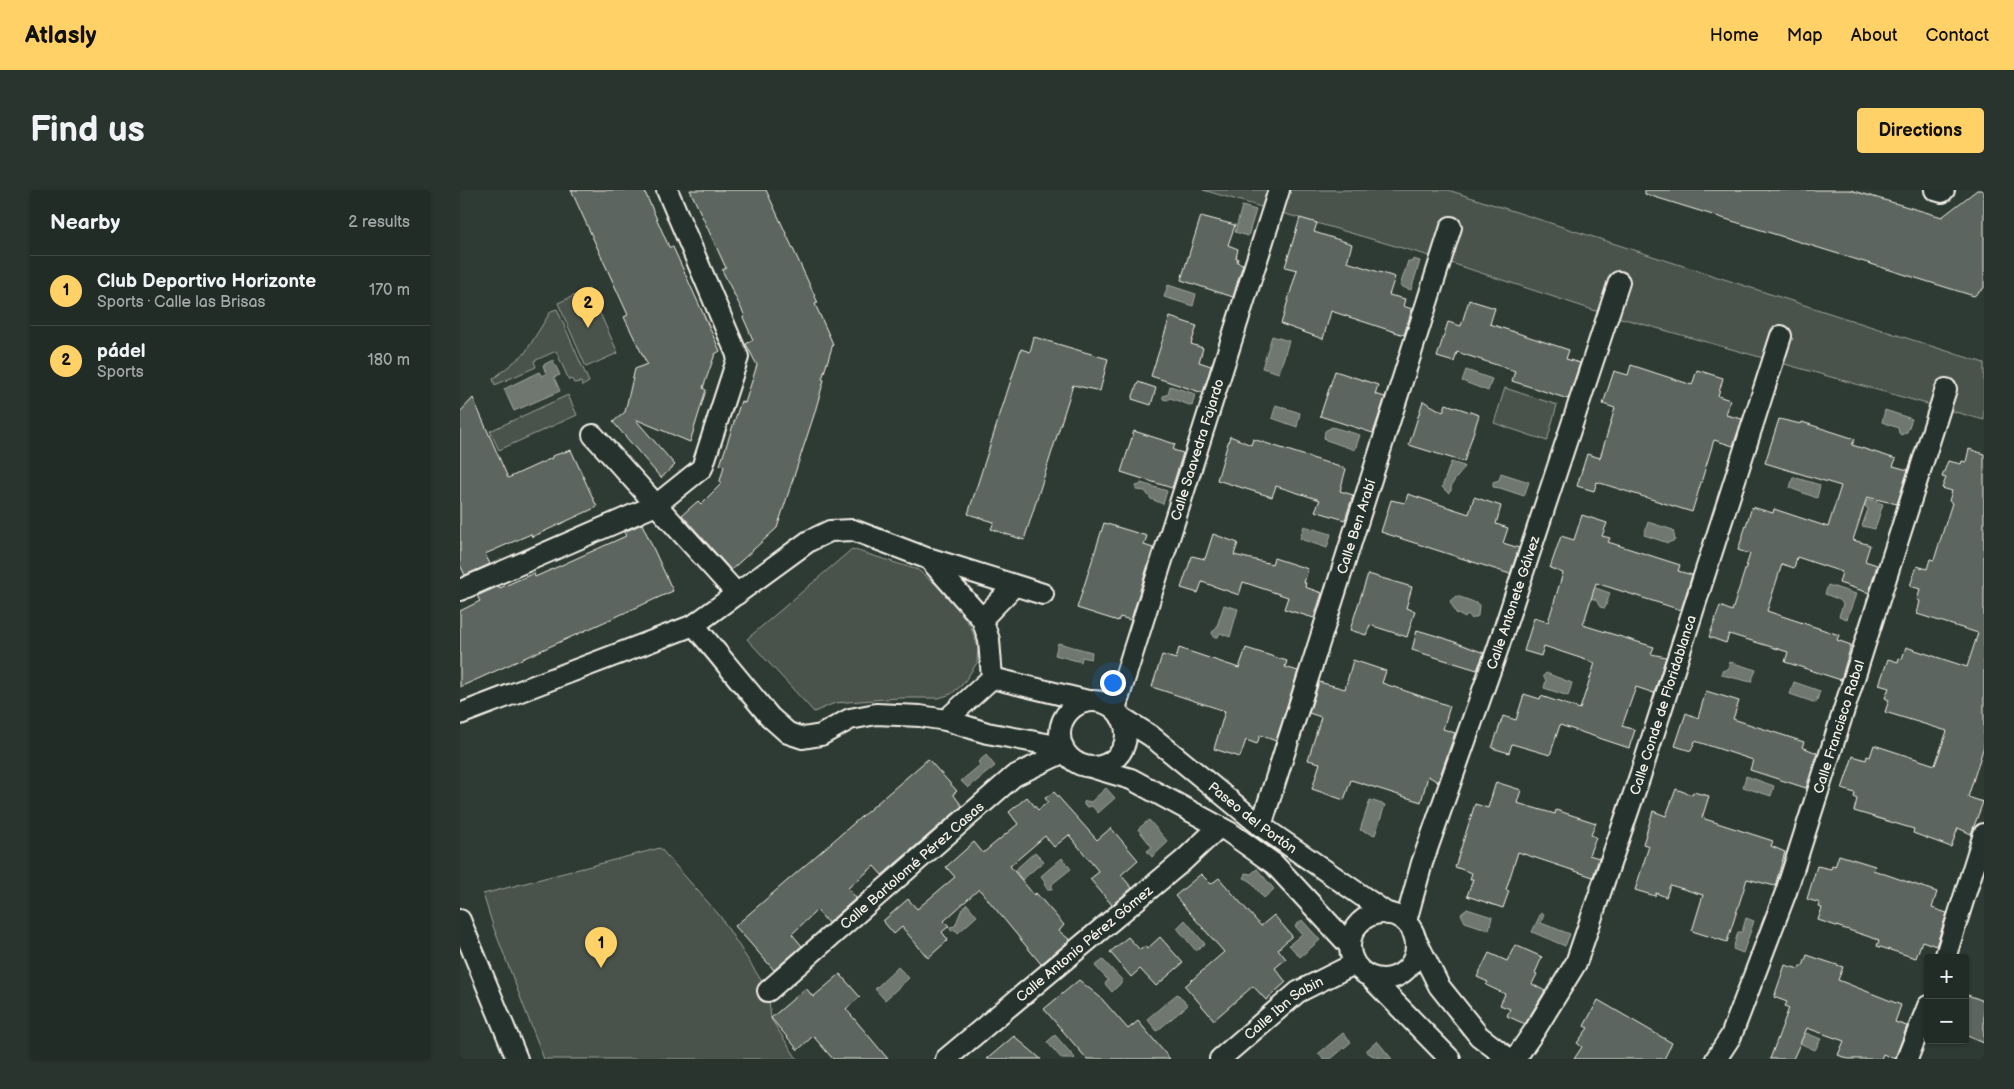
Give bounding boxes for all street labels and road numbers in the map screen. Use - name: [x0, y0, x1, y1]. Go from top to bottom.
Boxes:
- street label: Calle Saavedra Fajardo: [1167, 377, 1227, 523]
- street label: Calle Ben Arabí: [1333, 477, 1379, 576]
- street label: Calle Antonete Gálvez: [1483, 533, 1543, 672]
- street label: Calle Conde de Floridablanca: [1626, 613, 1700, 797]
- street label: Calle Francisco Rabal: [1809, 658, 1868, 796]
- street label: Paseo del Portón: [1205, 778, 1301, 857]
- street label: Calle Bartolomé Pérez Casas: [836, 798, 987, 933]
- street label: Calle Antonio Pérez Gómez: [1012, 881, 1156, 1005]
- street label: Calle Ibn Sabin: [1241, 972, 1326, 1043]

